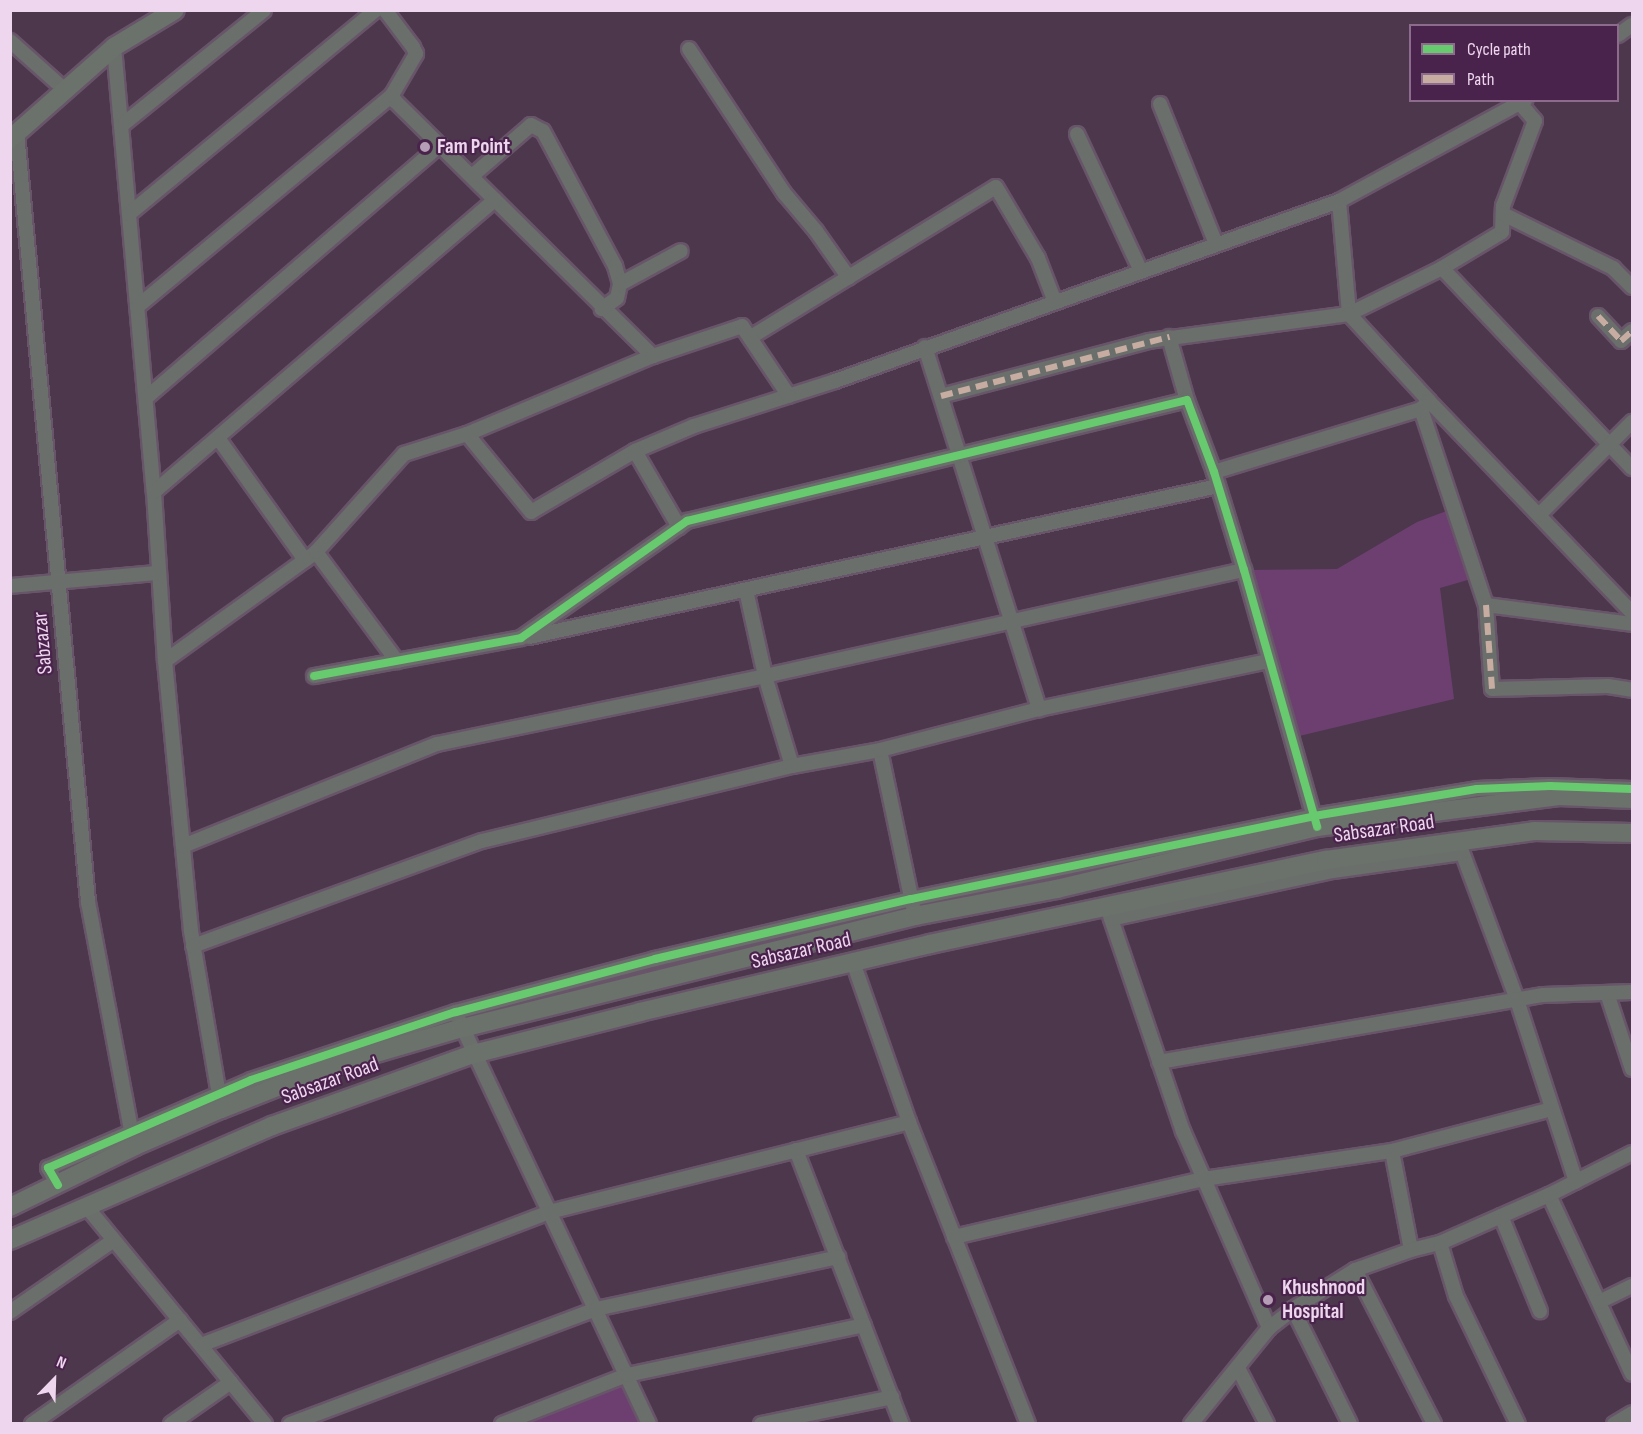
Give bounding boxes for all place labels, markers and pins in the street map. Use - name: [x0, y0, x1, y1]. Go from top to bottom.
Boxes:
- place label: Fam Point: [437, 134, 510, 160]
- marker: Fam Point: [418, 140, 432, 154]
- place label: Khushnood Hospital: [1282, 1275, 1365, 1325]
- marker: Khushnood Hospital: [1259, 1291, 1277, 1309]

